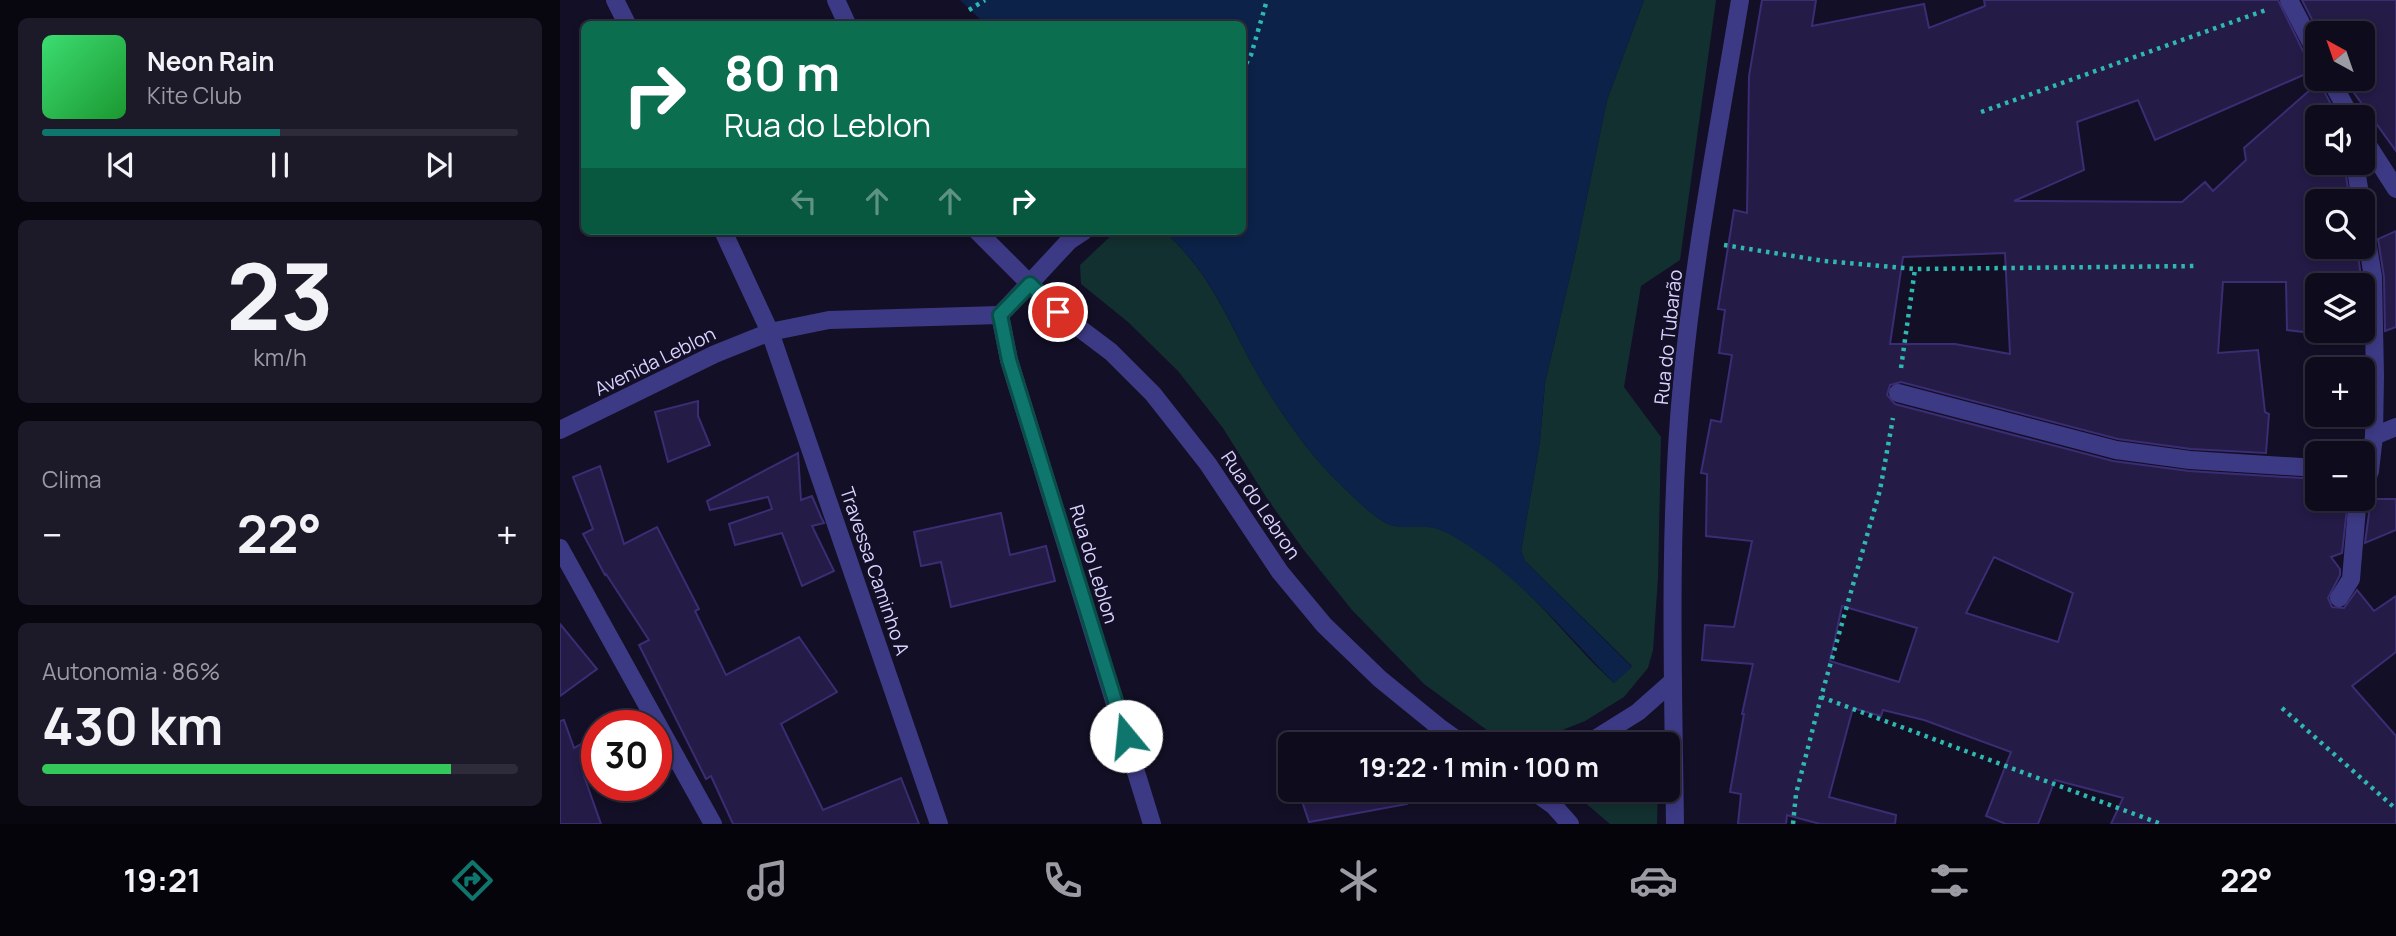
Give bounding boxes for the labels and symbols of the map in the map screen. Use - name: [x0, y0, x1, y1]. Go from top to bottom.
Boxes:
- north arrow: [2305, 21, 2375, 91]
- street label: Rua do Tubarão: [1648, 268, 1688, 406]
- pin: [1028, 282, 1088, 342]
- street label: Avenida Leblon: [590, 320, 720, 402]
- street label: Rua do Lebron: [1215, 446, 1307, 564]
- street label: Travessa Caminho A: [834, 484, 916, 658]
- street label: Rua do Leblon: [1064, 501, 1124, 627]
- position arrow: [1089, 699, 1163, 773]
- speed limit sign: 30: [581, 710, 672, 801]

